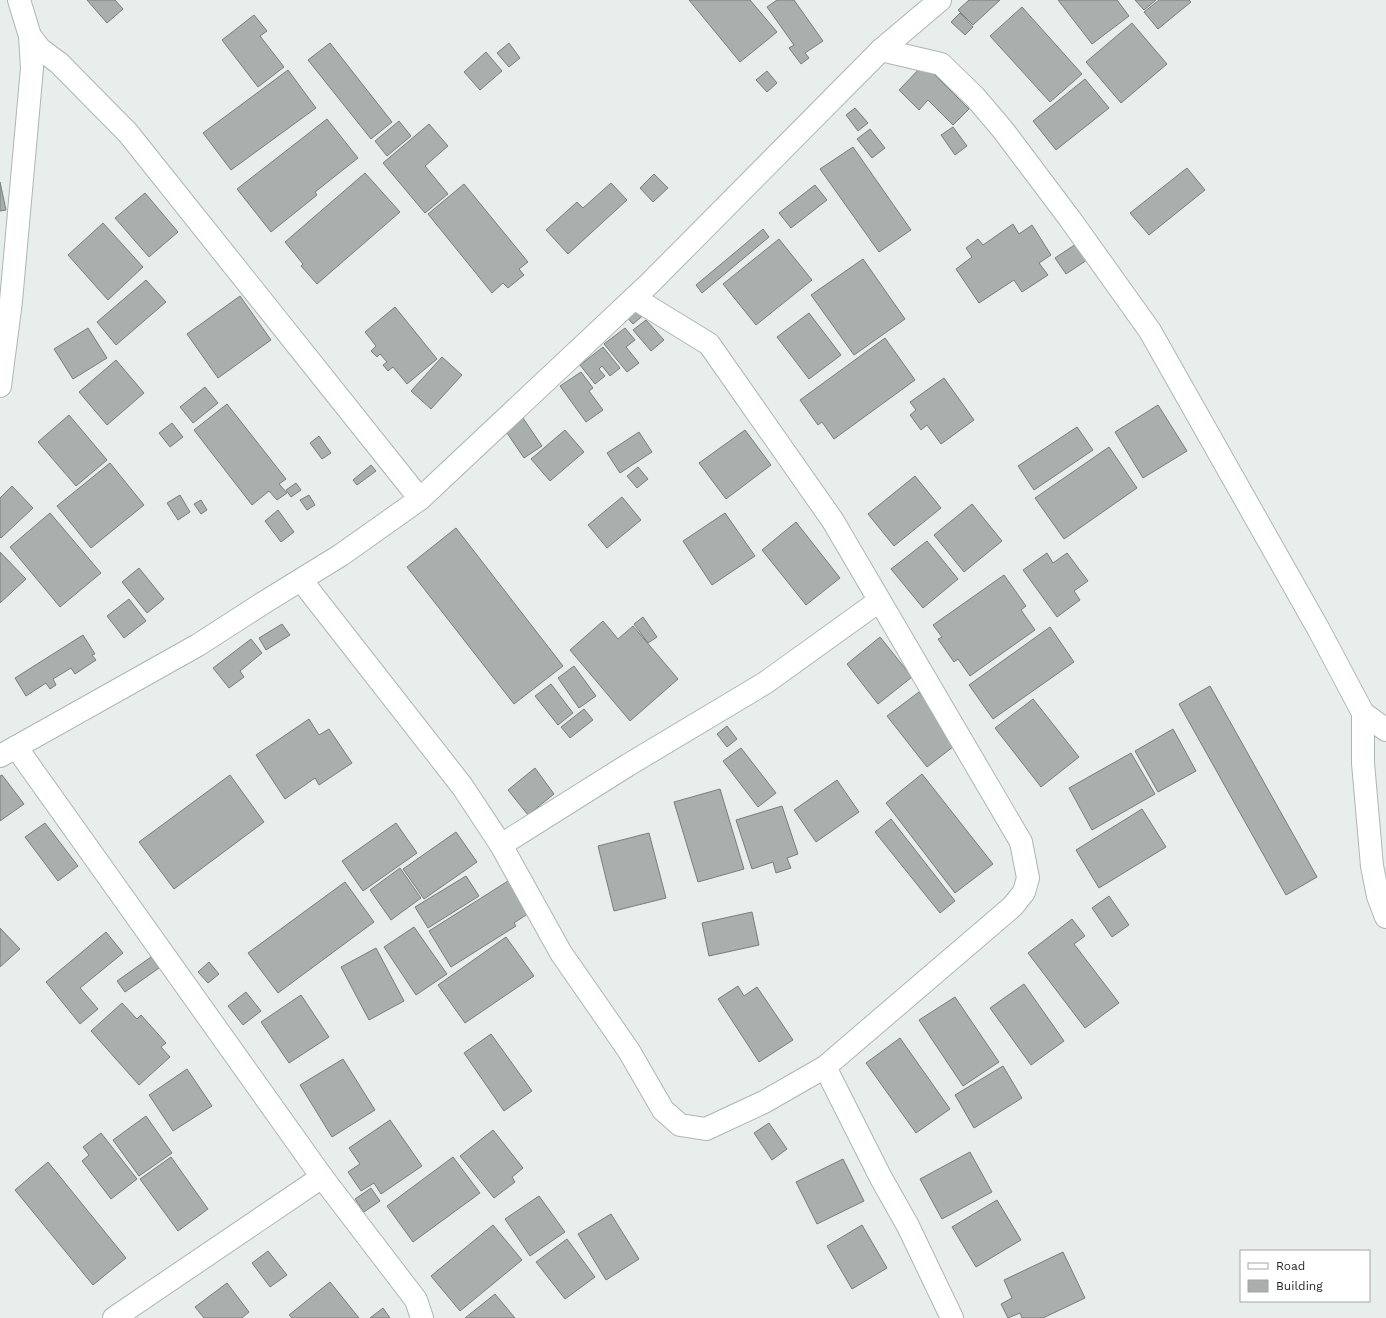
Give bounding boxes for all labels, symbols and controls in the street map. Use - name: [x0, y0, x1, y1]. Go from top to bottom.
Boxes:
- legend: [1240, 1250, 1370, 1302]
- text: Road: [1276, 1259, 1305, 1273]
- text: Building: [1276, 1279, 1323, 1293]

